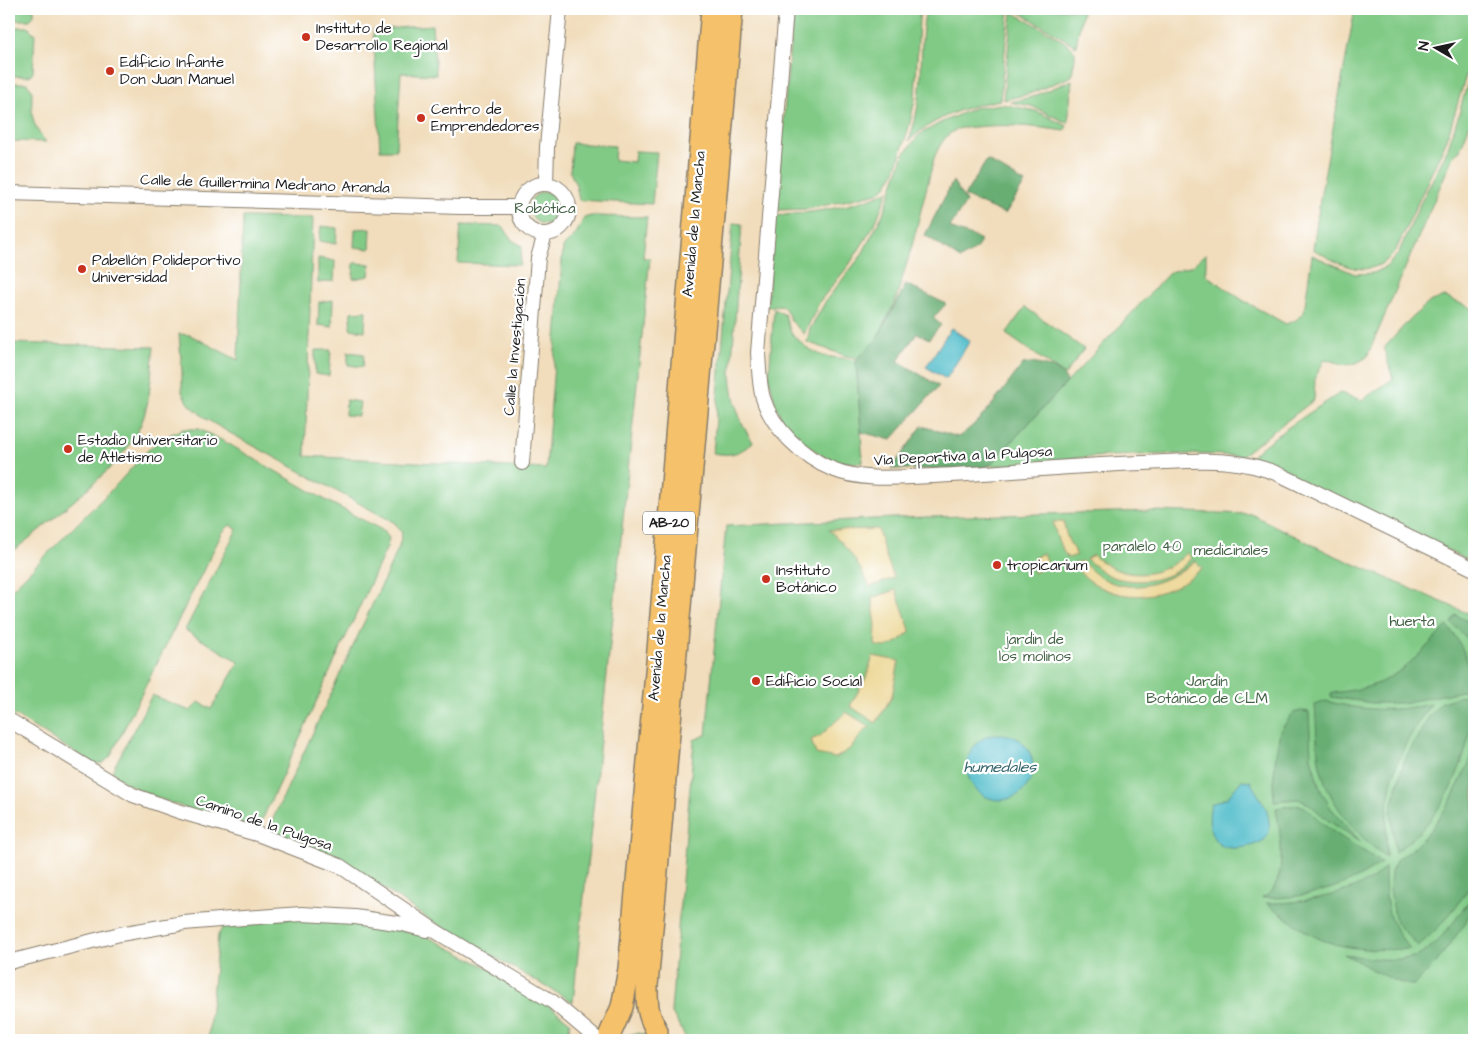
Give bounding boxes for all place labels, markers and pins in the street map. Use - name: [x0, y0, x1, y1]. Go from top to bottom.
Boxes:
- place label: Instituto de Desarrollo Regional: [316, 18, 448, 57]
- marker: Instituto de Desarrollo Regional: [300, 31, 312, 43]
- place label: Edificio Infante Don Juan Manuel: [120, 52, 234, 90]
- marker: Edificio Infante Don Juan Manuel: [104, 65, 116, 77]
- place label: Centro de Emprendedores: [431, 99, 540, 137]
- marker: Centro de Emprendedores: [415, 112, 427, 124]
- place label: Pabellón Polideportivo Universidad: [92, 250, 241, 288]
- marker: Pabellón Polideportivo Universidad: [76, 263, 88, 275]
- place label: Estadio Universitario de Atletismo: [78, 430, 218, 468]
- marker: Estadio Universitario de Atletismo: [62, 443, 74, 455]
- place label: tropicarium: [1007, 555, 1088, 576]
- marker: tropicarium: [991, 559, 1003, 571]
- place label: Instituto Botánico: [776, 560, 837, 598]
- marker: Instituto Botánico: [760, 573, 772, 585]
- place label: Edificio Social: [766, 671, 862, 692]
- marker: Edificio Social: [750, 675, 762, 687]

